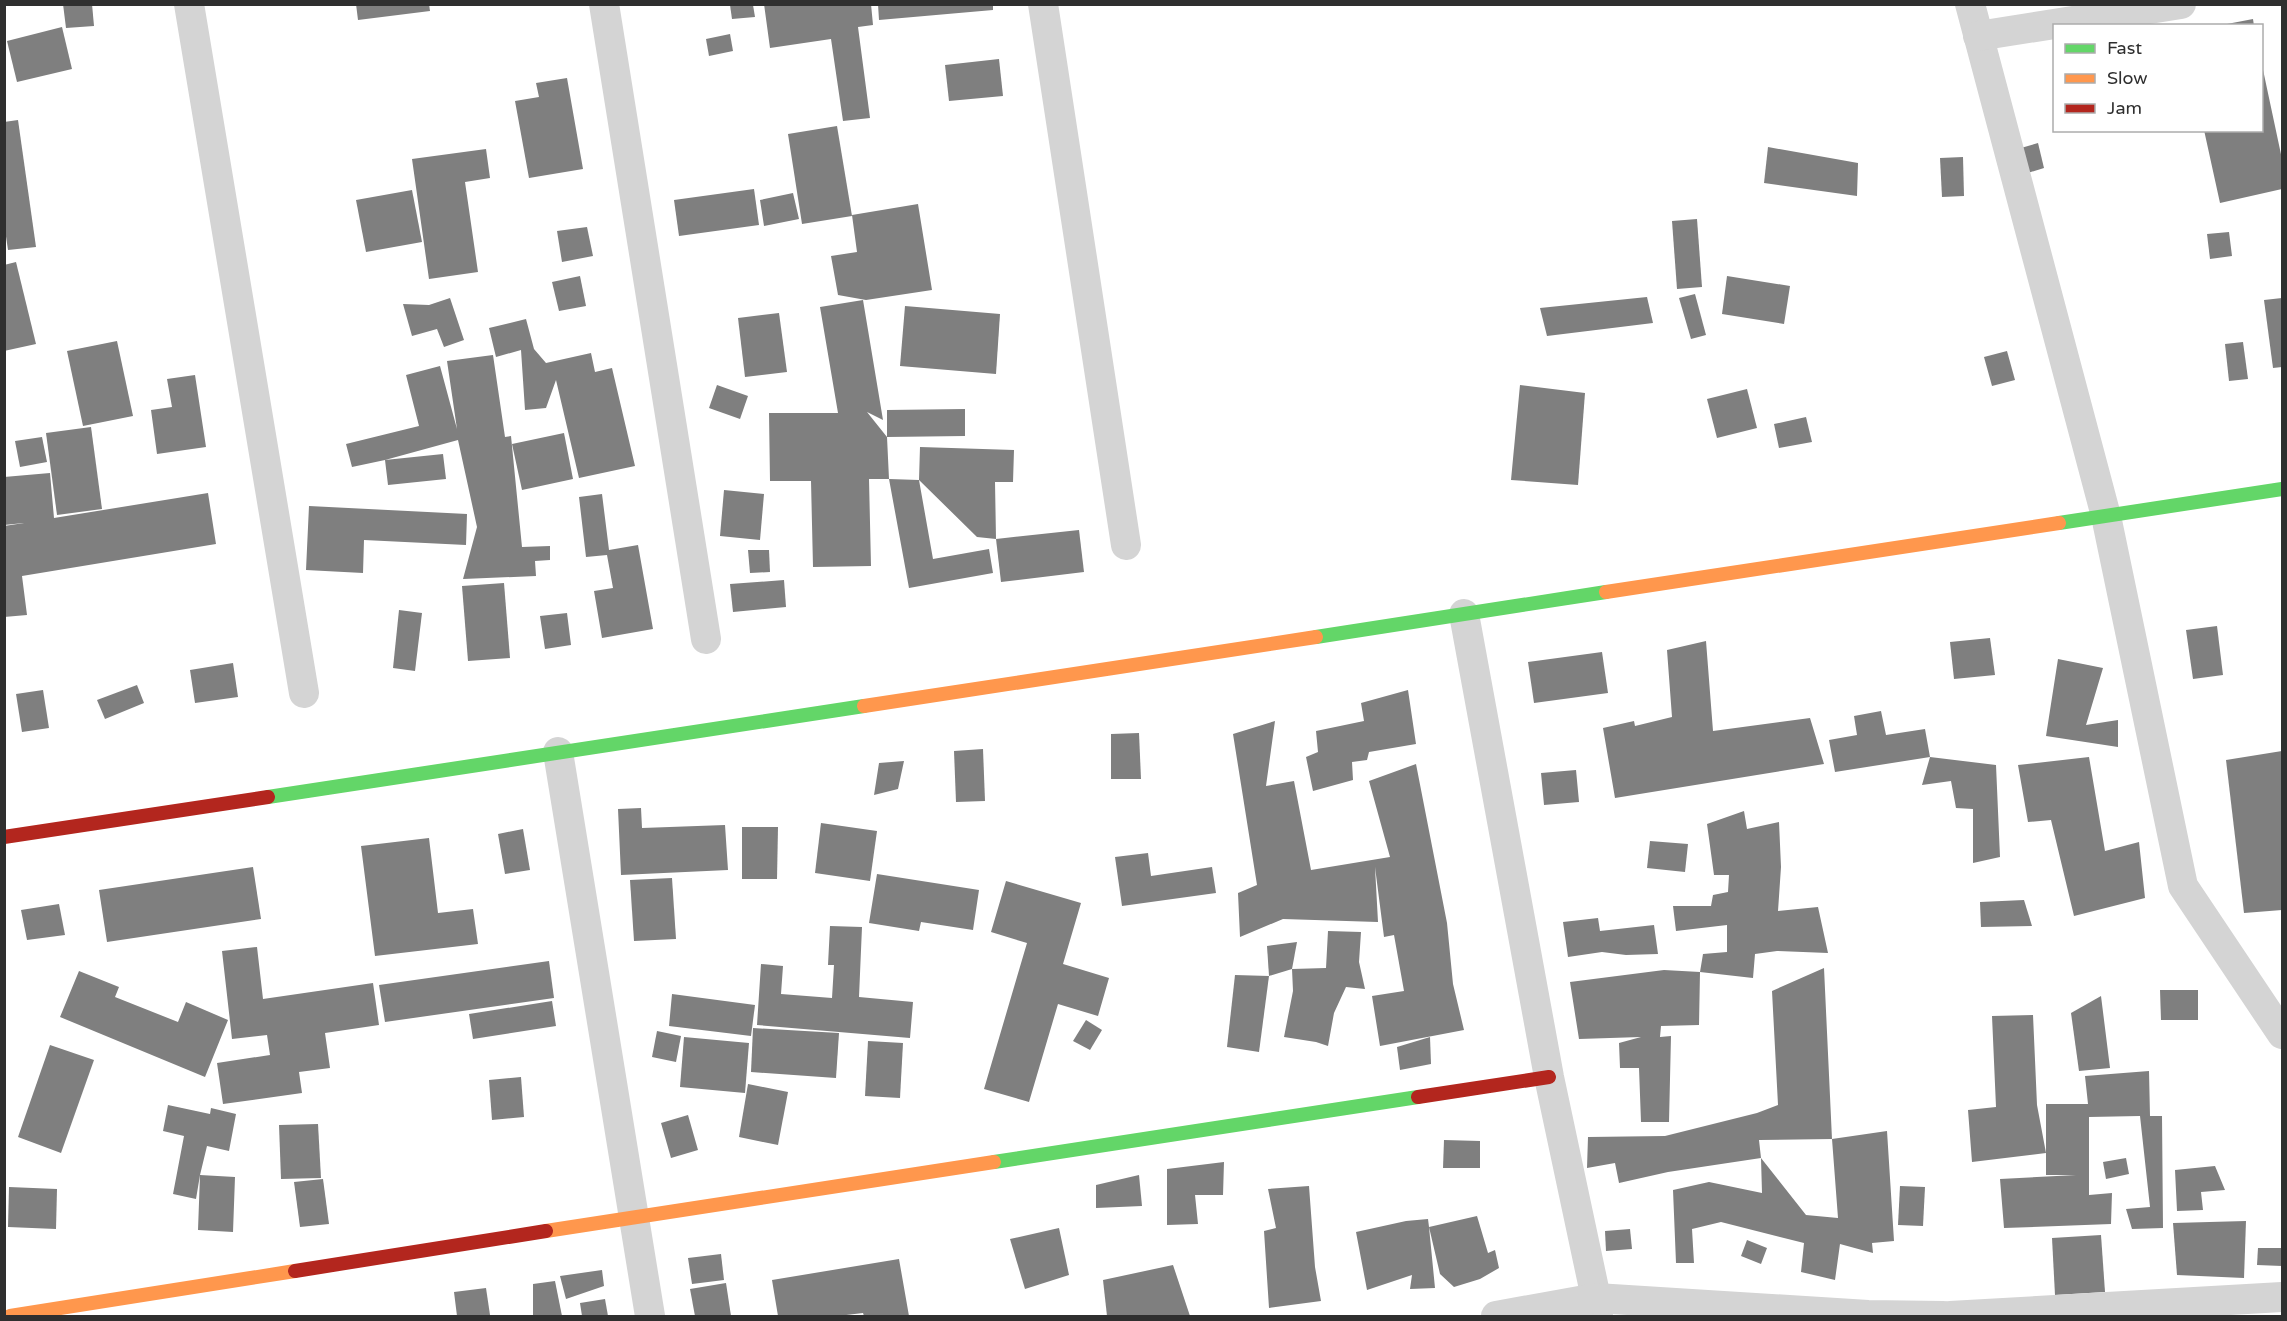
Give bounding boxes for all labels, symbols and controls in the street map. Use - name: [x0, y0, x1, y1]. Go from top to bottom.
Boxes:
- legend: [2053, 24, 2263, 132]
- text: Fast: [2107, 37, 2142, 59]
- text: Slow: [2107, 67, 2148, 89]
- text: Jam: [2107, 97, 2142, 119]

